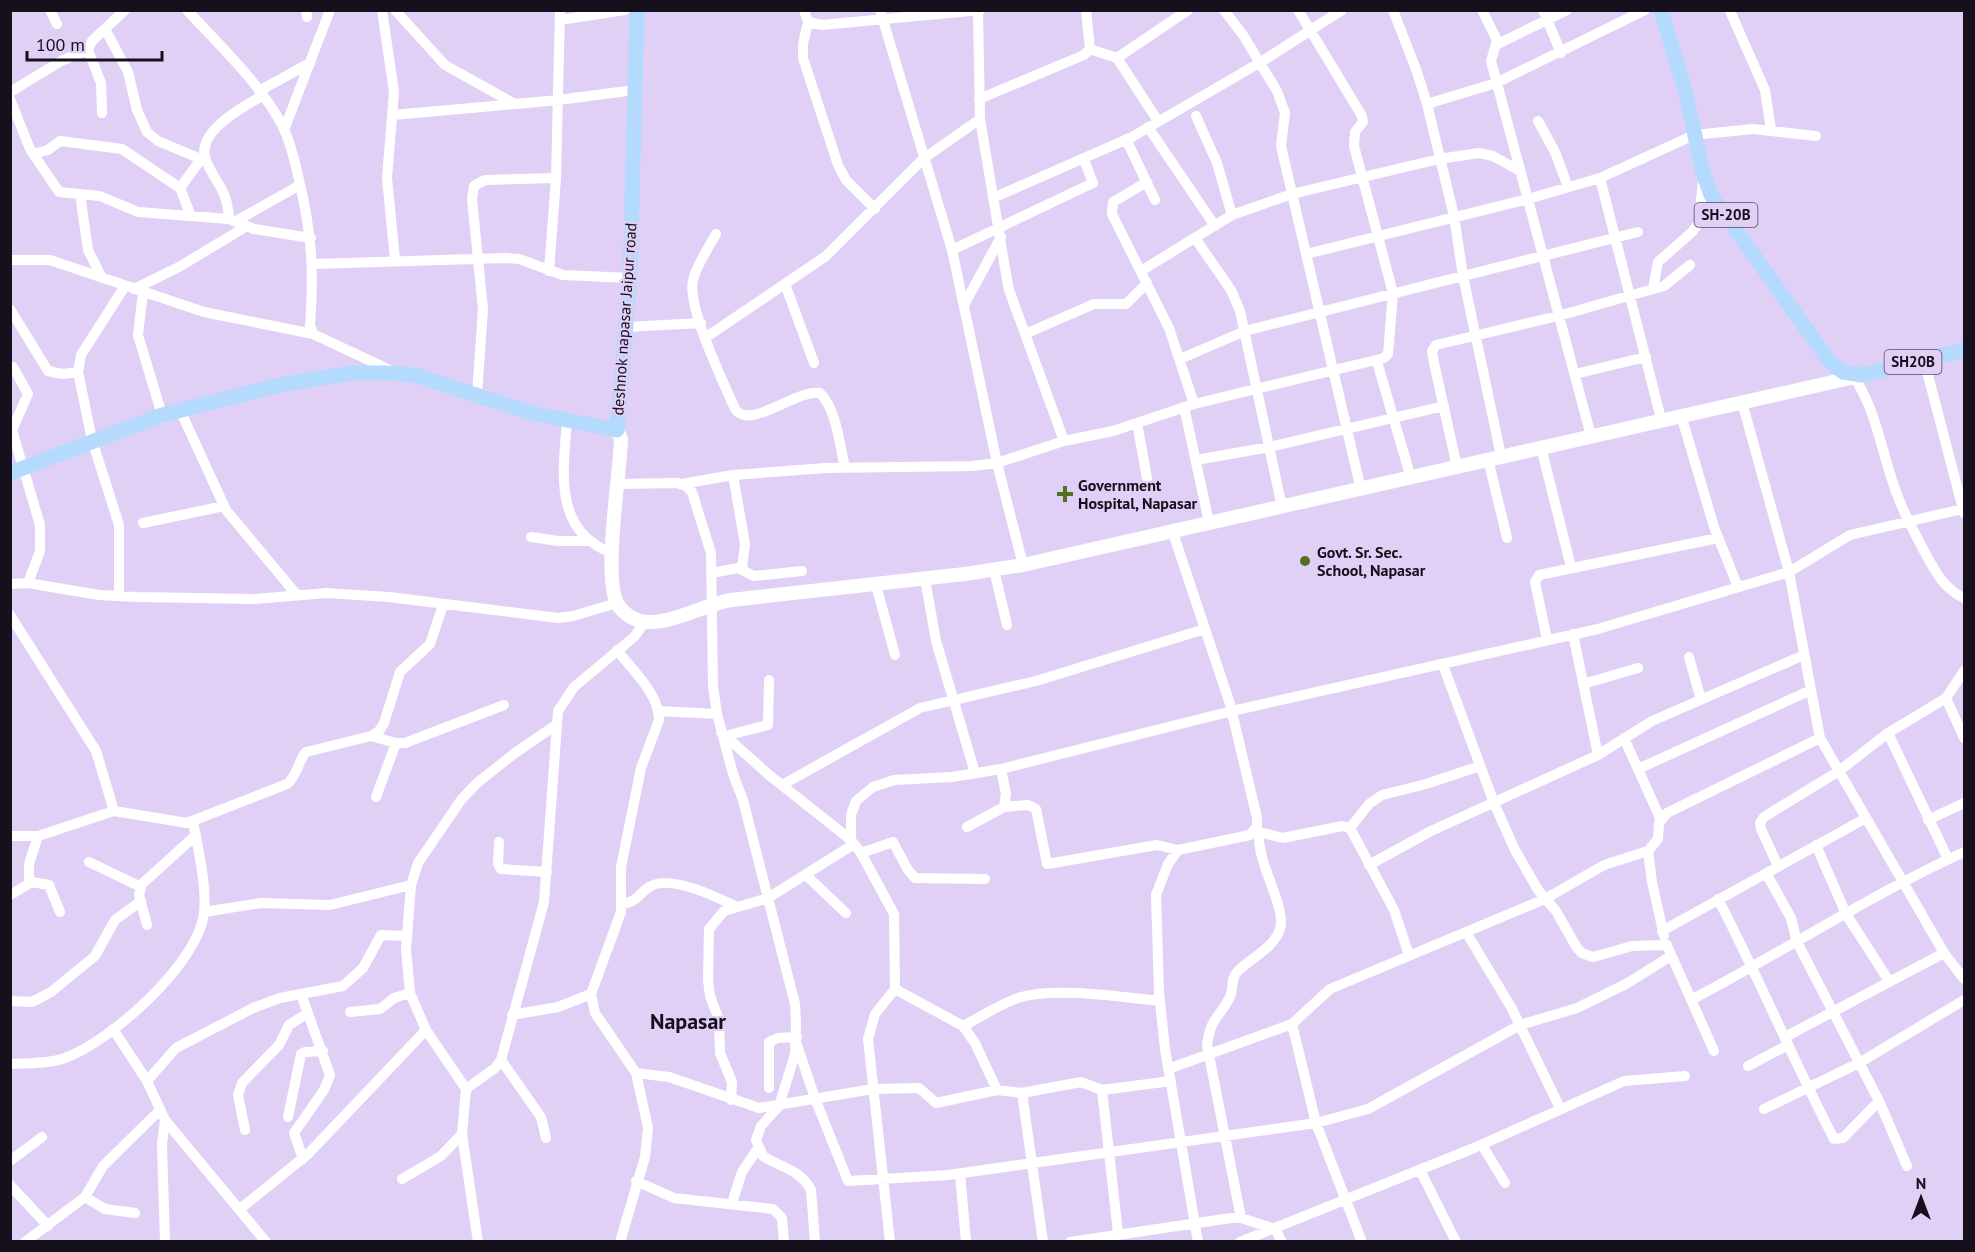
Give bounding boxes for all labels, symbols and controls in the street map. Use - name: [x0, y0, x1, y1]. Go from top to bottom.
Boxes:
- scale bar: [27, 24, 162, 62]
- text: 100 m: [36, 33, 85, 56]
- road number: SH-20B: [1694, 203, 1758, 227]
- street label: deshnok napasar Jaipur road: [607, 222, 641, 416]
- road number: SH20B: [1884, 350, 1942, 374]
- place label: Government Hospital, Napasar: [1078, 475, 1198, 513]
- marker: Government Hospital, Napasar: [1056, 485, 1074, 503]
- place label: Govt. Sr. Sec. School, Napasar: [1317, 542, 1426, 580]
- marker: Govt. Sr. Sec. School, Napasar: [1298, 554, 1312, 568]
- district label: Napasar: [650, 1007, 726, 1035]
- north arrow: [1891, 1168, 1951, 1228]
- text: N: [1916, 1173, 1926, 1193]

